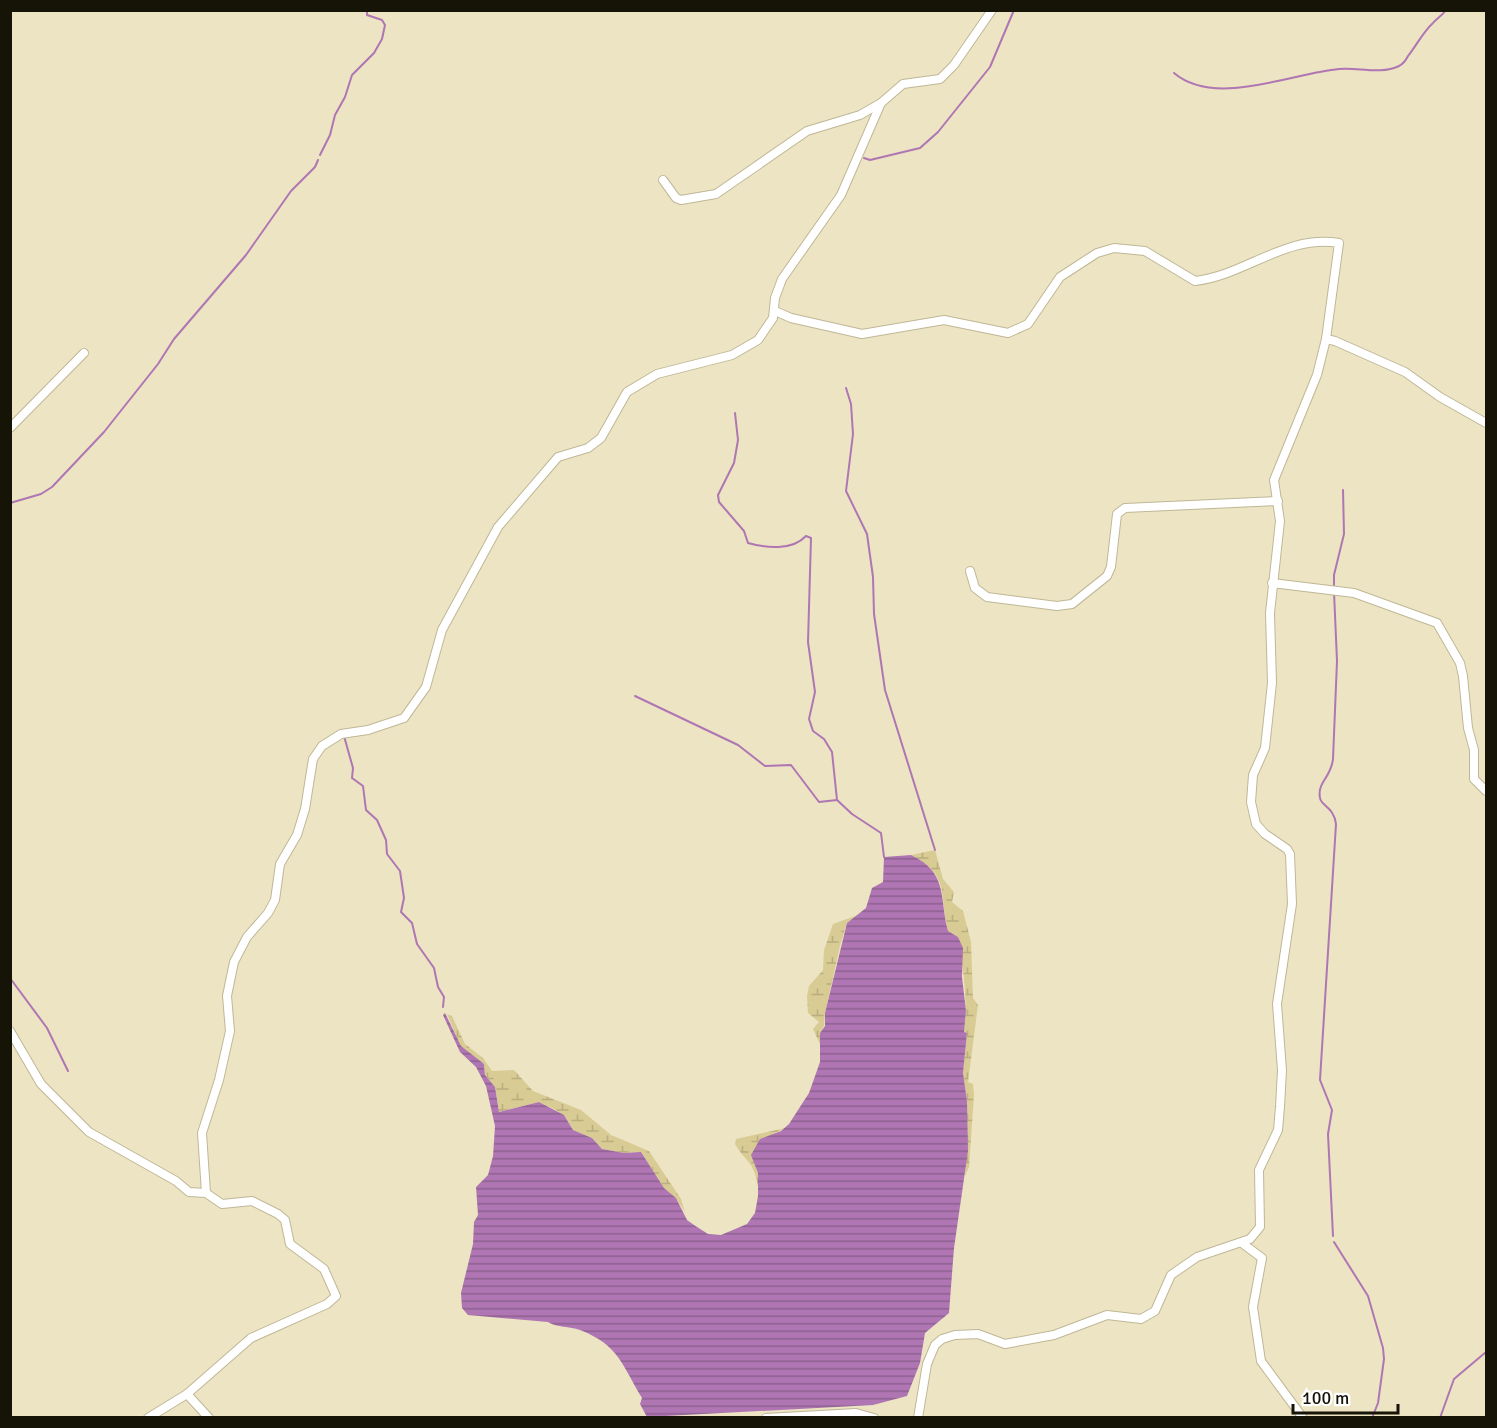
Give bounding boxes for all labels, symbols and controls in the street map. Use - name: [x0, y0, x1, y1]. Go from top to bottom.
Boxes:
- scale bar: [1293, 1377, 1398, 1415]
- text: 100 m: [1302, 1387, 1349, 1409]

